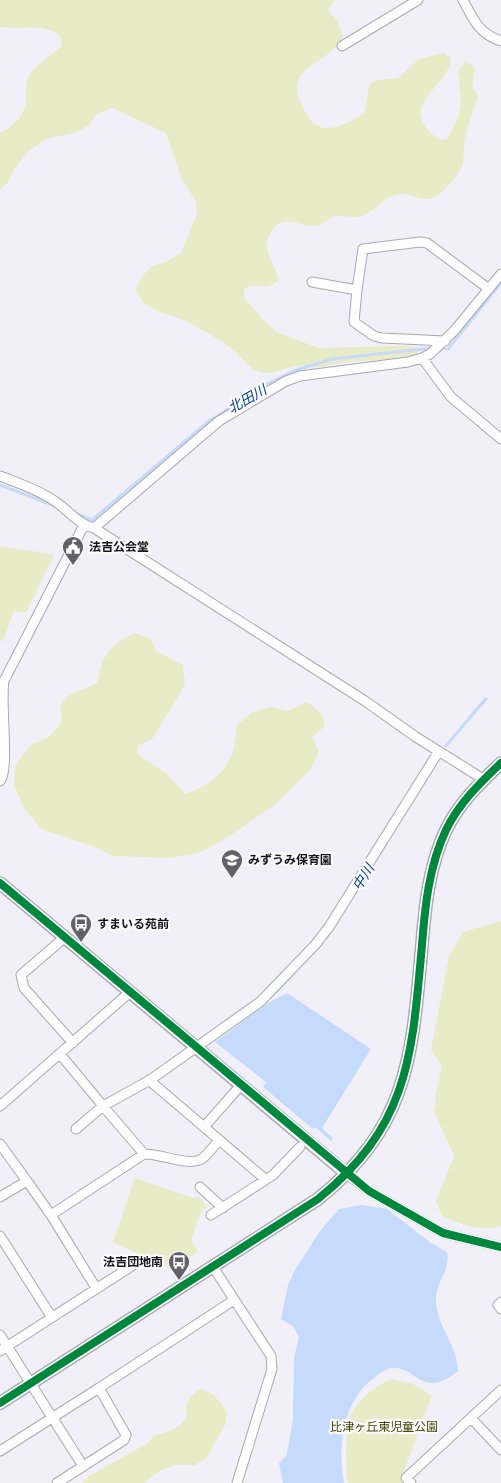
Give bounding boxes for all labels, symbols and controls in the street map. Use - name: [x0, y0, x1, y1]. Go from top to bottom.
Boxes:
- water label: 北田川: [225, 381, 271, 417]
- public building icon: 法吉公会堂: [61, 535, 85, 566]
- place label: 法吉公会堂: [89, 540, 149, 554]
- school or university icon: みずうみ保育園: [220, 848, 244, 879]
- place label: みずうみ保育園: [248, 853, 332, 867]
- water label: 中川: [349, 859, 379, 894]
- bus stop icon: すまいる苑前: [69, 912, 93, 943]
- place label: すまいる苑前: [97, 917, 169, 931]
- bus stop icon: 法吉団地南: [167, 1250, 191, 1281]
- place label: 法吉団地南: [103, 1255, 163, 1269]
- park label: 比津ヶ丘東児童公園: [330, 1420, 438, 1434]

